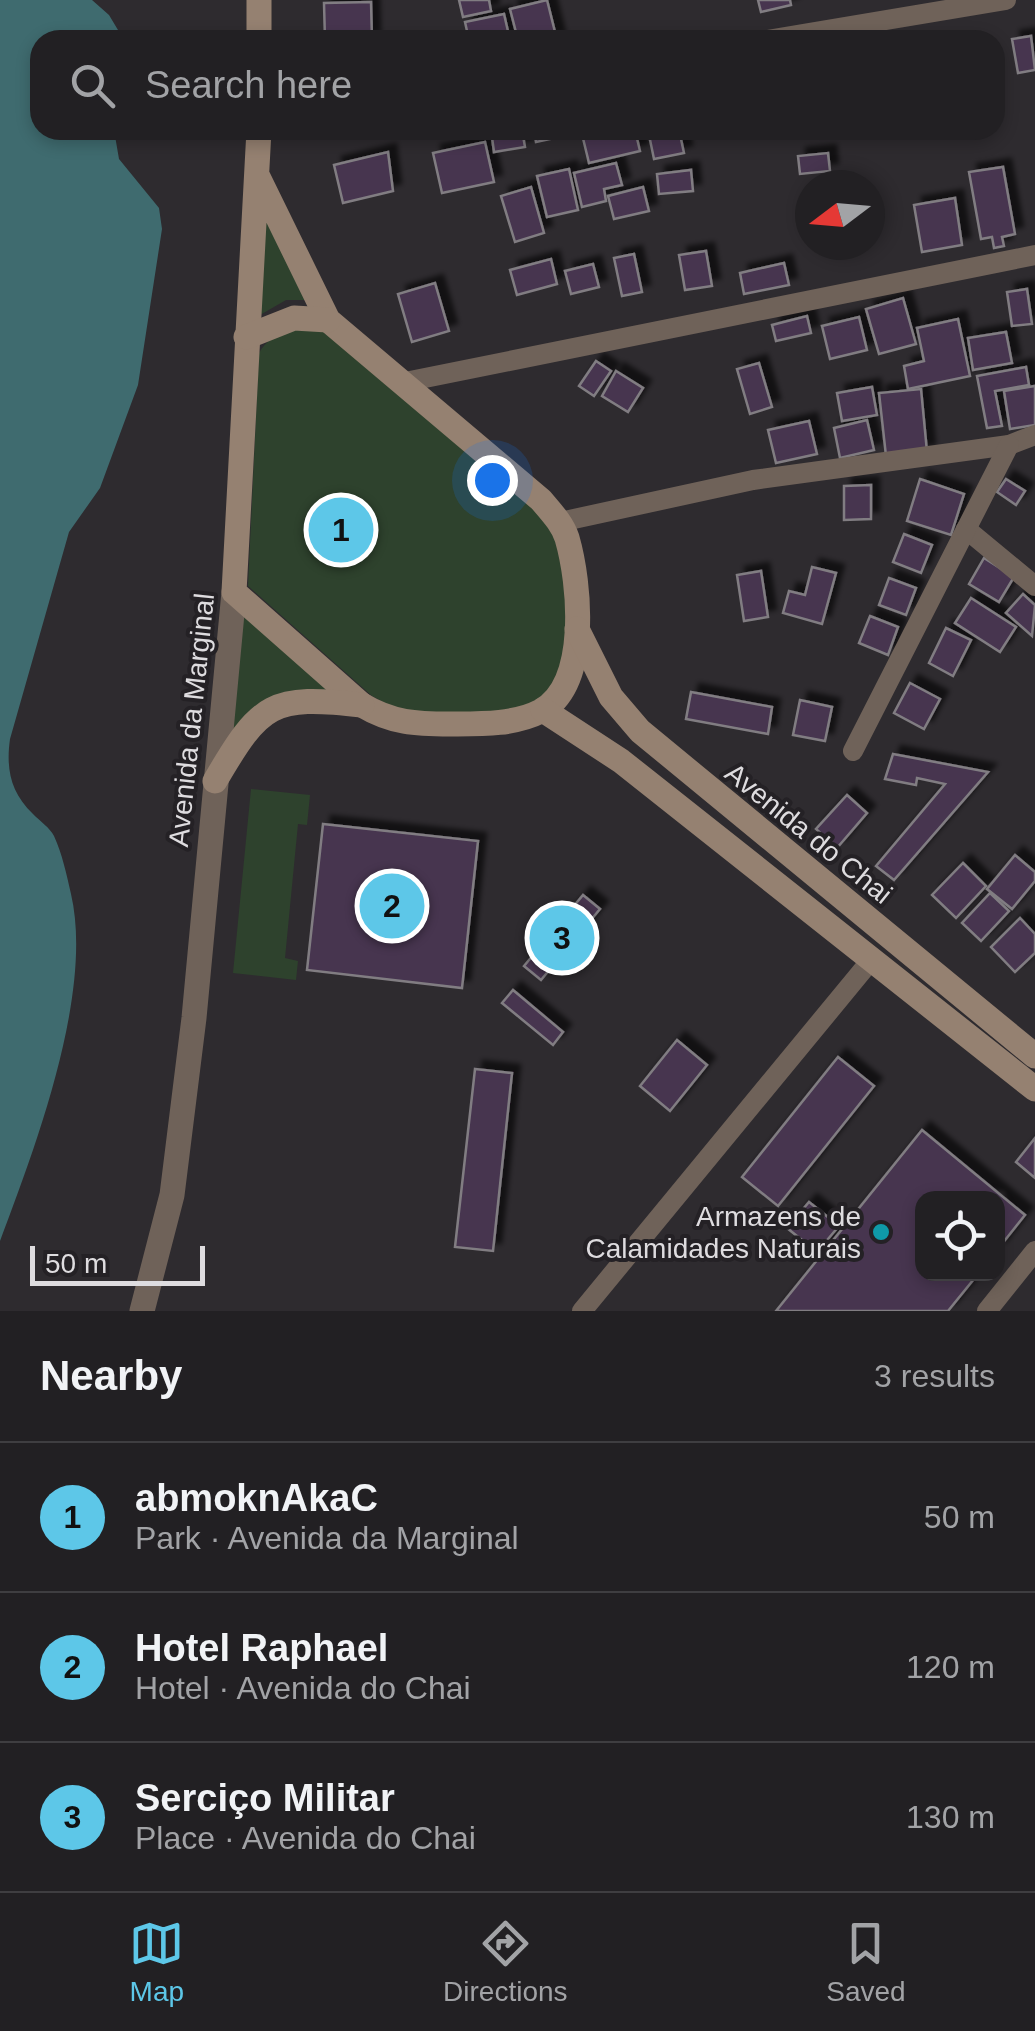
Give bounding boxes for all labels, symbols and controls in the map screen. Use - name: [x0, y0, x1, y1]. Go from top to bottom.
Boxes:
- search box: [30, 30, 1005, 140]
- icon: search: [65, 58, 120, 113]
- text: Search here: [145, 64, 352, 106]
- north arrow: [795, 170, 885, 260]
- your location: [467, 455, 518, 506]
- pin: 1: [308, 492, 374, 568]
- street label: Avenida da Marginal: [163, 592, 220, 848]
- street label: Avenida do Chai: [719, 757, 898, 910]
- pin: 2: [360, 868, 424, 944]
- pin: 3: [530, 900, 594, 976]
- map controls: [915, 1191, 1005, 1281]
- button: locate: [915, 1191, 1005, 1281]
- place label: Armazens de Calamidades Naturais: [586, 1201, 861, 1264]
- marker: Armazens de Calamidades Naturais: [870, 1221, 892, 1243]
- scale bar: [30, 1241, 205, 1286]
- text: 50 m: [45, 1248, 107, 1279]
- text: Nearby: [40, 1352, 182, 1399]
- text: 3 results: [874, 1358, 995, 1394]
- text: abmoknAkaC: [135, 1477, 378, 1519]
- text: 1: [64, 1499, 81, 1535]
- text: 50 m: [924, 1499, 995, 1535]
- text: Park · Avenida da Marginal: [135, 1520, 519, 1556]
- text: Hotel Raphael: [135, 1627, 388, 1669]
- text: 2: [64, 1649, 81, 1685]
- text: 120 m: [906, 1649, 995, 1685]
- text: Hotel · Avenida do Chai: [135, 1670, 471, 1706]
- text: Serciço Militar: [135, 1777, 395, 1819]
- text: 3: [64, 1799, 81, 1835]
- text: 130 m: [906, 1799, 995, 1835]
- text: Place · Avenida do Chai: [135, 1820, 476, 1856]
- tab: Map: [129, 1916, 184, 2008]
- tab: Directions: [443, 1916, 568, 2008]
- tab: Saved: [826, 1916, 906, 2008]

